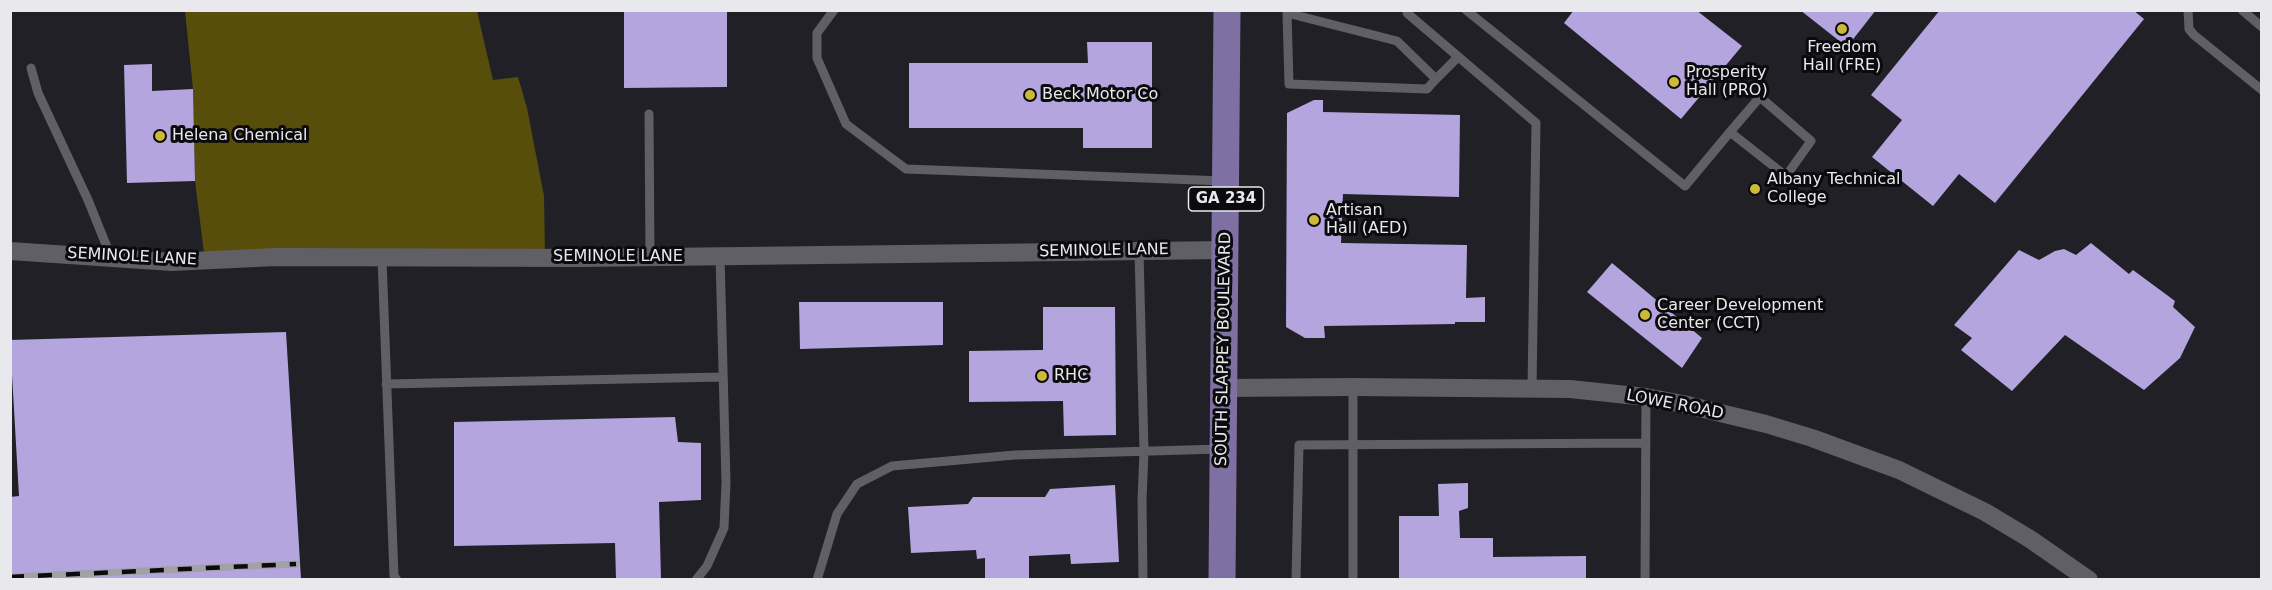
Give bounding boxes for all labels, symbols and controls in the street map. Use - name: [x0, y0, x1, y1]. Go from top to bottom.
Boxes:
- marker: Freedom Hall (FRE): [1835, 22, 1849, 36]
- place label: Freedom Hall (FRE): [1803, 38, 1881, 76]
- place label: Prosperity Hall (PRO): [1686, 63, 1768, 101]
- marker: Prosperity Hall (PRO): [1667, 75, 1681, 89]
- place label: Beck Motor Co: [1042, 85, 1158, 105]
- marker: Beck Motor Co: [1023, 88, 1037, 102]
- place label: Helena Chemical: [172, 126, 307, 146]
- marker: Helena Chemical: [153, 129, 167, 143]
- place label: Albany Technical College: [1767, 170, 1901, 208]
- marker: Albany Technical College: [1748, 182, 1762, 196]
- road number: GA 234: [1188, 187, 1264, 211]
- place label: Artisan Hall (AED): [1326, 201, 1408, 239]
- marker: Artisan Hall (AED): [1307, 213, 1321, 227]
- street label: SOUTH SLAPPEY BOULEVARD: [1212, 232, 1236, 466]
- street label: SEMINOLE LANE: [1039, 240, 1169, 262]
- street label: SEMINOLE LANE: [67, 244, 197, 270]
- street label: SEMINOLE LANE: [553, 247, 683, 267]
- place label: Career Development Center (CCT): [1657, 296, 1823, 334]
- marker: Career Development Center (CCT): [1638, 308, 1652, 322]
- place label: RHC: [1054, 366, 1088, 386]
- marker: RHC: [1035, 369, 1049, 383]
- street label: LOWE ROAD: [1625, 386, 1725, 424]

